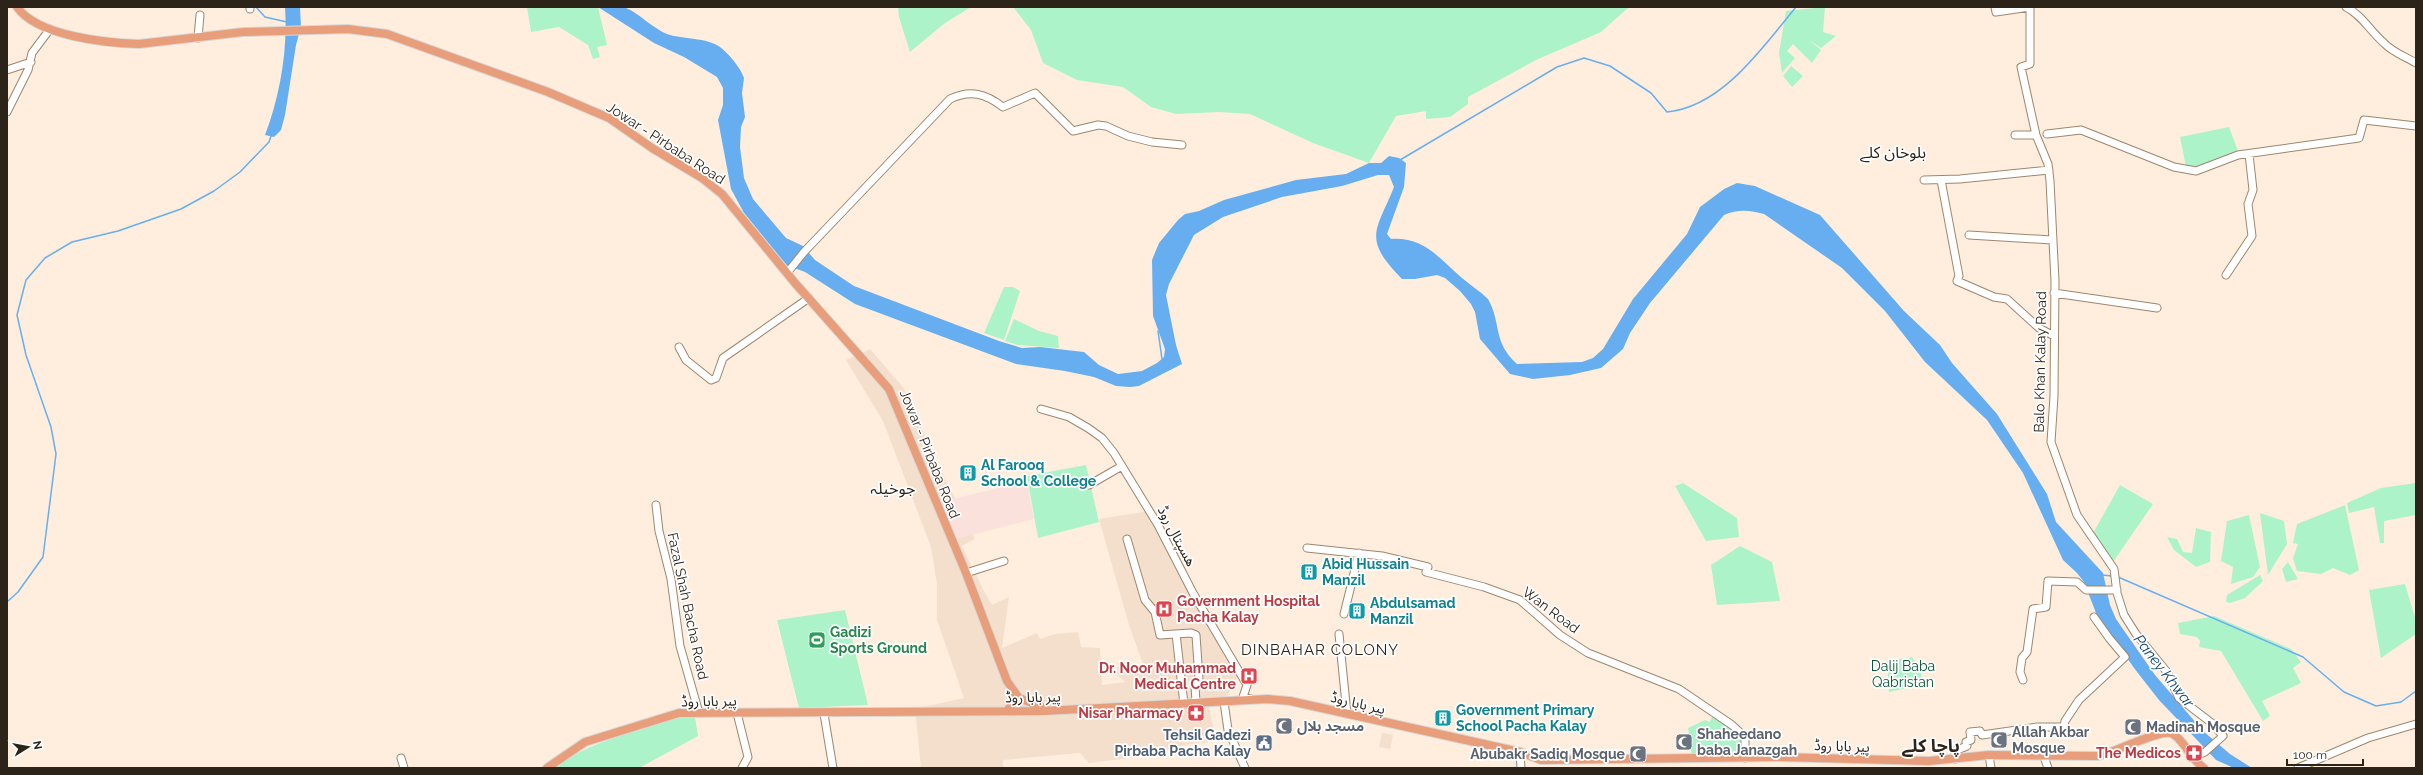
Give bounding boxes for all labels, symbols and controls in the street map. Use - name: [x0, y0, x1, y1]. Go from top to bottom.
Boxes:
- street label: Jowar - Pirbaba Road: [604, 99, 728, 187]
- district label: بلوخان كلے: [1860, 143, 1926, 163]
- street label: Balo Khan Kalay Road: [2031, 291, 2049, 433]
- street label: Jowar - Pirbaba Road: [897, 387, 963, 521]
- place label: Al Farooq School & College: [981, 457, 1097, 489]
- building icon: Al Farooq School & College: [958, 463, 978, 483]
- district label: جوخیلہ: [871, 479, 915, 498]
- street label: ھسپتال روڈ: [1153, 503, 1200, 570]
- street label: Fazal Shah Bacha Road: [665, 531, 711, 681]
- place label: Abid Hussain Manzil: [1322, 556, 1409, 588]
- building icon: Abid Hussain Manzil: [1299, 562, 1319, 582]
- street label: Wan Road: [1519, 583, 1583, 637]
- place label: Government Hospital Pacha Kalay: [1177, 593, 1320, 625]
- place label: Abdulsamad Manzil: [1370, 595, 1455, 627]
- hospital icon: Government Hospital Pacha Kalay: [1154, 599, 1174, 619]
- building icon: Abdulsamad Manzil: [1347, 601, 1367, 621]
- place label: Gadizi Sports Ground: [830, 624, 927, 656]
- sports icon: Gadizi Sports Ground: [807, 630, 827, 650]
- water label: Paney Khwar: [2130, 631, 2199, 712]
- district label: DINBAHAR COLONY: [1241, 641, 1399, 659]
- park label: Dalij Baba Qabristan: [1871, 658, 1935, 690]
- place label: Dr. Noor Muhammad Medical Centre: [1099, 660, 1237, 692]
- hospital icon: Dr. Noor Muhammad Medical Centre: [1239, 666, 1259, 686]
- street label: پیر بابا روڈ: [1005, 689, 1061, 708]
- street label: پیر بابا روڈ: [1329, 689, 1387, 719]
- street label: پیر بابا روڈ: [681, 693, 737, 712]
- place label: Government Primary School Pacha Kalay: [1456, 702, 1595, 734]
- pharmacy icon: Nisar Pharmacy: [1186, 703, 1206, 723]
- place label: Nisar Pharmacy: [1078, 705, 1183, 721]
- building icon: Government Primary School Pacha Kalay: [1433, 708, 1453, 728]
- mosque icon: مسجد بلال: [1274, 716, 1294, 736]
- mosque icon: Madinah Mosque: [2123, 717, 2143, 737]
- place label: مسجد بلال: [1297, 718, 1364, 735]
- place label: Madinah Mosque: [2146, 719, 2261, 735]
- place label: Allah Akbar Mosque: [2012, 724, 2090, 756]
- place label: Shaheedano baba Janazgah: [1697, 726, 1797, 758]
- north arrow: [8, 727, 48, 767]
- place label: Tehsil Gadezi Pirbaba Pacha Kalay: [1114, 727, 1251, 759]
- mosque icon: Allah Akbar Mosque: [1989, 730, 2009, 750]
- mosque icon: Shaheedano baba Janazgah: [1674, 732, 1694, 752]
- public building icon: Tehsil Gadezi Pirbaba Pacha Kalay: [1254, 733, 1274, 753]
- district label: پاچا کلے: [1902, 735, 1960, 757]
- street label: پیر بابا روڈ: [1814, 737, 1870, 757]
- text: N: [30, 740, 45, 751]
- scale bar: [2287, 741, 2363, 767]
- pharmacy icon: The Medicos: [2184, 743, 2204, 763]
- mosque icon: Abubakr Sadiq Mosque: [1628, 744, 1648, 764]
- place label: The Medicos: [2096, 745, 2181, 761]
- place label: Abubakr Sadiq Mosque: [1470, 746, 1626, 762]
- text: 100 m: [2293, 748, 2327, 762]

